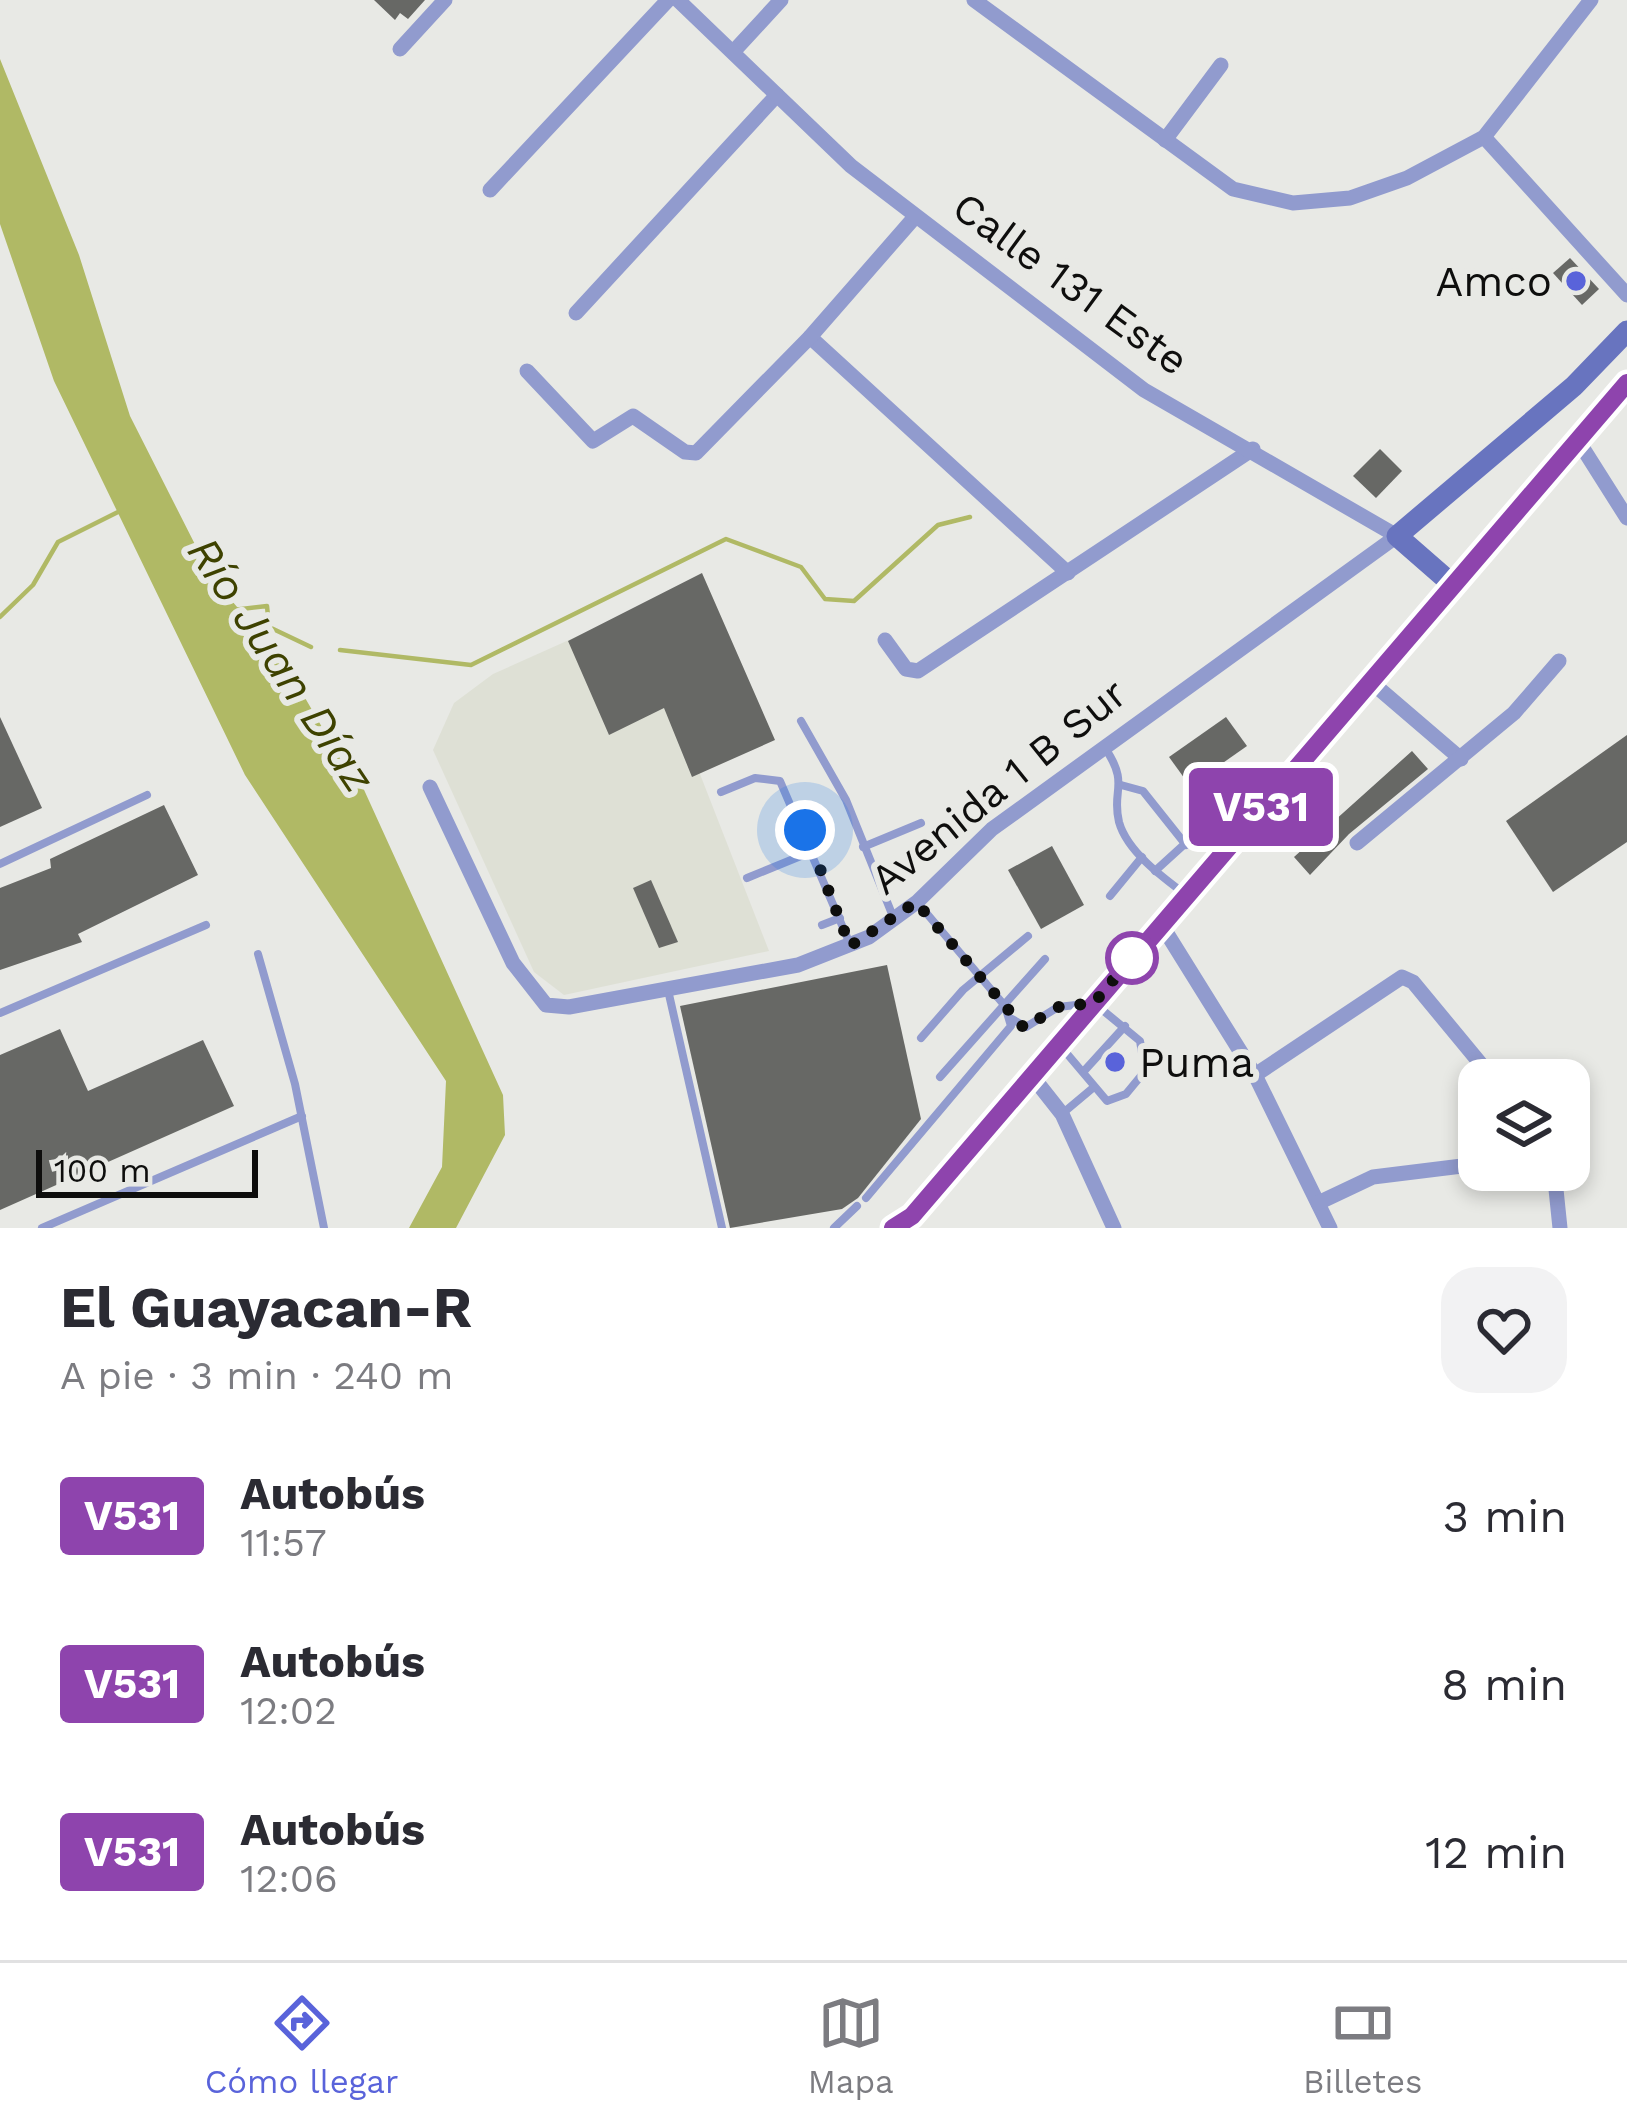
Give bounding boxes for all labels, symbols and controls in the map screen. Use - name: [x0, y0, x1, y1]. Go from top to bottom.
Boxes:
- street label: Calle 131 Este: [944, 182, 1198, 385]
- place label: Amco: [1436, 257, 1552, 306]
- marker: Amco: [1563, 268, 1589, 294]
- water label: Río Juan Díaz: [177, 527, 386, 802]
- street label: Avenida 1 B Sur: [861, 668, 1136, 904]
- line badge: V531: [1177, 768, 1345, 846]
- text: V531: [1213, 782, 1309, 831]
- your location: [775, 800, 835, 860]
- unlabelled marker: [1107, 933, 1157, 983]
- place label: Puma: [1139, 1038, 1254, 1087]
- marker: Puma: [1102, 1049, 1128, 1075]
- map controls: [1458, 1059, 1590, 1191]
- button: layers: [1458, 1059, 1590, 1191]
- scale bar: [36, 1144, 258, 1197]
- text: 100 m: [54, 1151, 151, 1190]
- button: heart: [1441, 1267, 1567, 1393]
- text: El Guayacan-R: [60, 1274, 472, 1341]
- text: A pie · 3 min · 240 m: [60, 1353, 453, 1398]
- text: Autobús: [240, 1467, 425, 1520]
- text: 3 min: [1443, 1490, 1567, 1543]
- text: V531: [84, 1491, 180, 1540]
- text: 11:57: [240, 1520, 327, 1565]
- text: Autobús: [240, 1635, 425, 1688]
- text: 8 min: [1441, 1658, 1567, 1711]
- text: V531: [84, 1659, 180, 1708]
- text: 12:02: [240, 1688, 337, 1733]
- text: Autobús: [240, 1803, 425, 1856]
- text: 12 min: [1425, 1826, 1567, 1879]
- text: V531: [84, 1827, 180, 1876]
- text: 12:06: [240, 1856, 338, 1901]
- tab: Cómo llegar: [205, 1990, 399, 2101]
- tab: Mapa: [808, 1990, 894, 2101]
- tab: Billetes: [1303, 1990, 1422, 2101]

